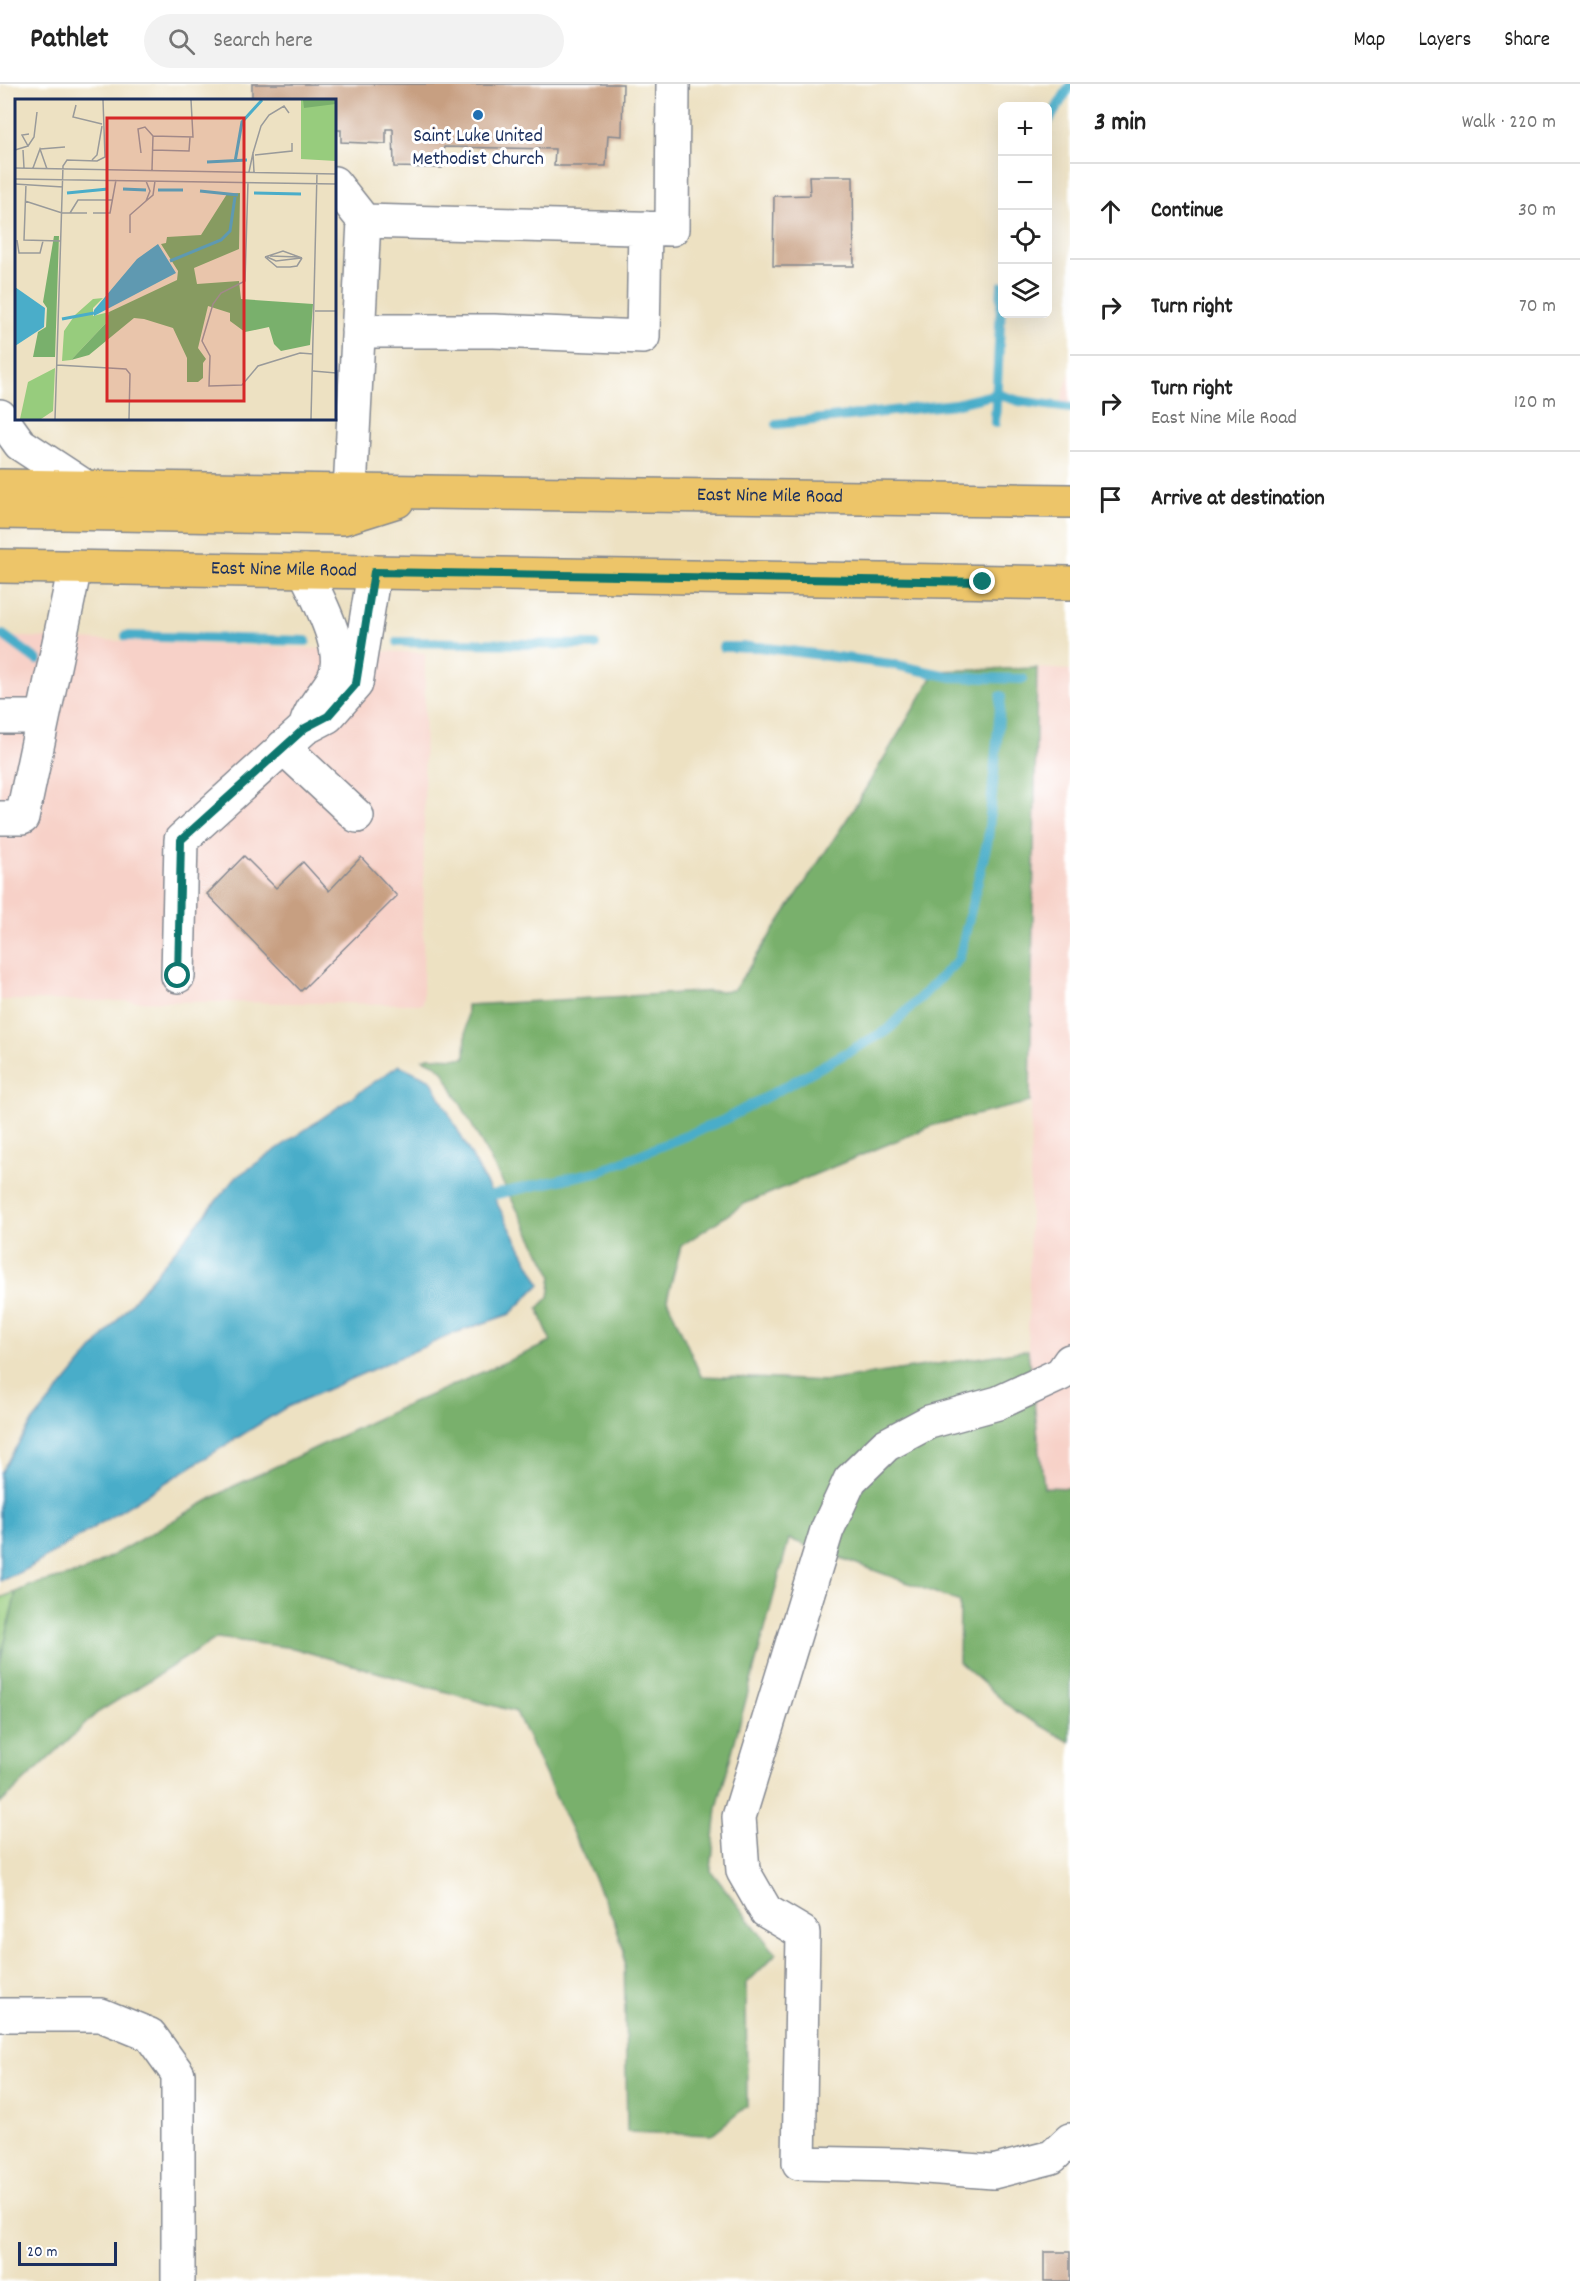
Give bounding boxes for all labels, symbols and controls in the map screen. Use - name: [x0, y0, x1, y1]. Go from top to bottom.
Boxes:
- search box: [144, 14, 564, 68]
- text: Pathlet: [30, 21, 108, 61]
- icon: search: [165, 25, 198, 58]
- text: Search here: [213, 26, 313, 57]
- text: Map: [1354, 26, 1385, 56]
- text: Layers: [1418, 26, 1471, 56]
- text: Share: [1504, 26, 1550, 56]
- inset map: [15, 99, 336, 420]
- map controls: [998, 102, 1052, 318]
- button: +: [998, 102, 1052, 156]
- text: 3 min: [1094, 105, 1146, 142]
- marker: Saint Luke United Methodist Church: [471, 108, 485, 122]
- text: Walk · 220 m: [1462, 109, 1556, 137]
- place label: Saint Luke United Methodist Church: [412, 123, 544, 174]
- button: −: [998, 156, 1052, 210]
- icon: ahead: [1094, 195, 1127, 228]
- text: Continue: [1151, 196, 1223, 227]
- text: 30 m: [1518, 197, 1556, 225]
- button: locate: [998, 210, 1052, 264]
- button: layers: [998, 264, 1052, 318]
- icon: right: [1094, 291, 1127, 324]
- text: Turn right: [1151, 292, 1233, 323]
- text: 70 m: [1519, 293, 1556, 321]
- text: Turn right: [1151, 374, 1233, 405]
- icon: right: [1094, 387, 1127, 420]
- text: 120 m: [1514, 389, 1556, 417]
- text: East Nine Mile Road: [1151, 405, 1297, 433]
- street label: East Nine Mile Road: [697, 482, 843, 512]
- icon: arrive: [1094, 483, 1127, 516]
- text: Arrive at destination: [1151, 484, 1325, 515]
- street label: East Nine Mile Road: [211, 555, 357, 586]
- route end: [969, 568, 995, 594]
- route start: [164, 962, 190, 988]
- scale bar: [18, 2239, 117, 2266]
- text: 20 m: [27, 2241, 57, 2264]

